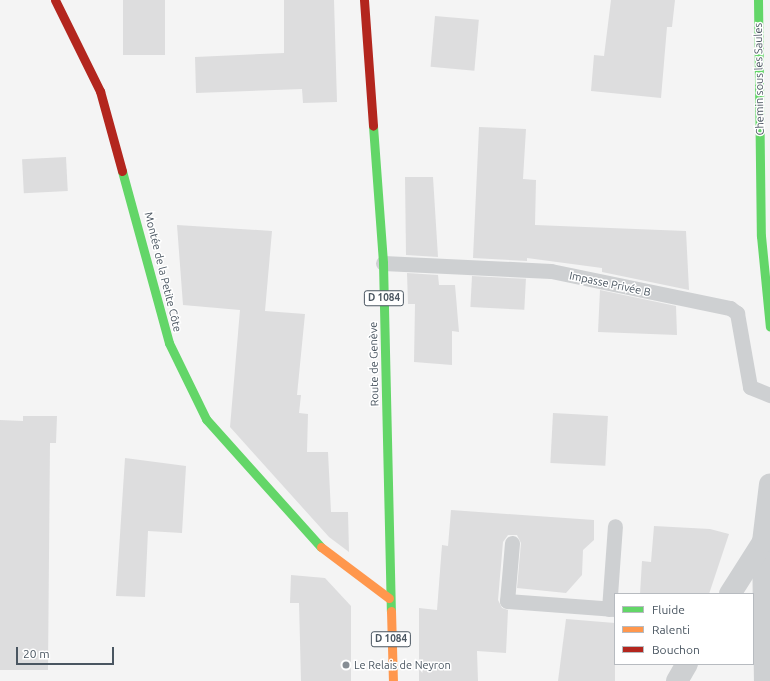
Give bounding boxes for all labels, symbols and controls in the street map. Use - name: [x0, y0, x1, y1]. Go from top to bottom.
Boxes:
- street label: Chemin sous les Saules: [751, 23, 767, 135]
- street label: Montée de la Petite Côte: [142, 211, 184, 333]
- street label: Impasse Privée B: [568, 269, 652, 299]
- road number: D 1084: [363, 290, 405, 306]
- street label: Route de Genève: [367, 322, 381, 406]
- legend: [614, 593, 754, 665]
- text: Fluide: [652, 603, 685, 616]
- text: Ralenti: [652, 623, 690, 636]
- road number: D 1084: [370, 631, 412, 647]
- scale bar: [18, 639, 116, 665]
- text: Bouchon: [652, 643, 700, 656]
- text: 20 m: [23, 647, 50, 660]
- place label: Le Relais de Neyron: [354, 658, 451, 672]
- marker: Le Relais de Neyron: [341, 660, 351, 670]

